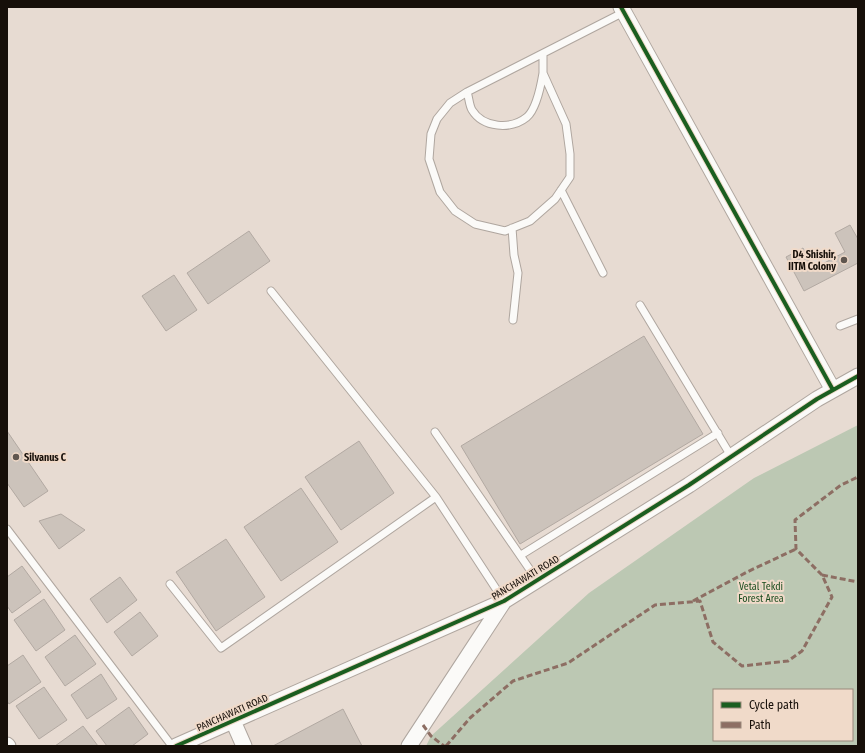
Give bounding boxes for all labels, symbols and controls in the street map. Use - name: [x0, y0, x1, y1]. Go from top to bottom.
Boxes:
- place label: D4 Shishir, IITM Colony: [788, 249, 836, 273]
- marker: D4 Shishir, IITM Colony: [839, 255, 849, 265]
- marker: Silvanus C: [11, 452, 21, 462]
- place label: Silvanus C: [24, 452, 67, 464]
- street label: PANCHAWATI ROAD: [489, 553, 562, 603]
- park label: Vetal Tekdi Forest Area: [738, 581, 784, 605]
- legend: [713, 689, 853, 741]
- street label: PANCHAWATI ROAD: [195, 692, 270, 734]
- text: Cycle path: [749, 698, 799, 712]
- text: Path: [749, 718, 771, 732]

